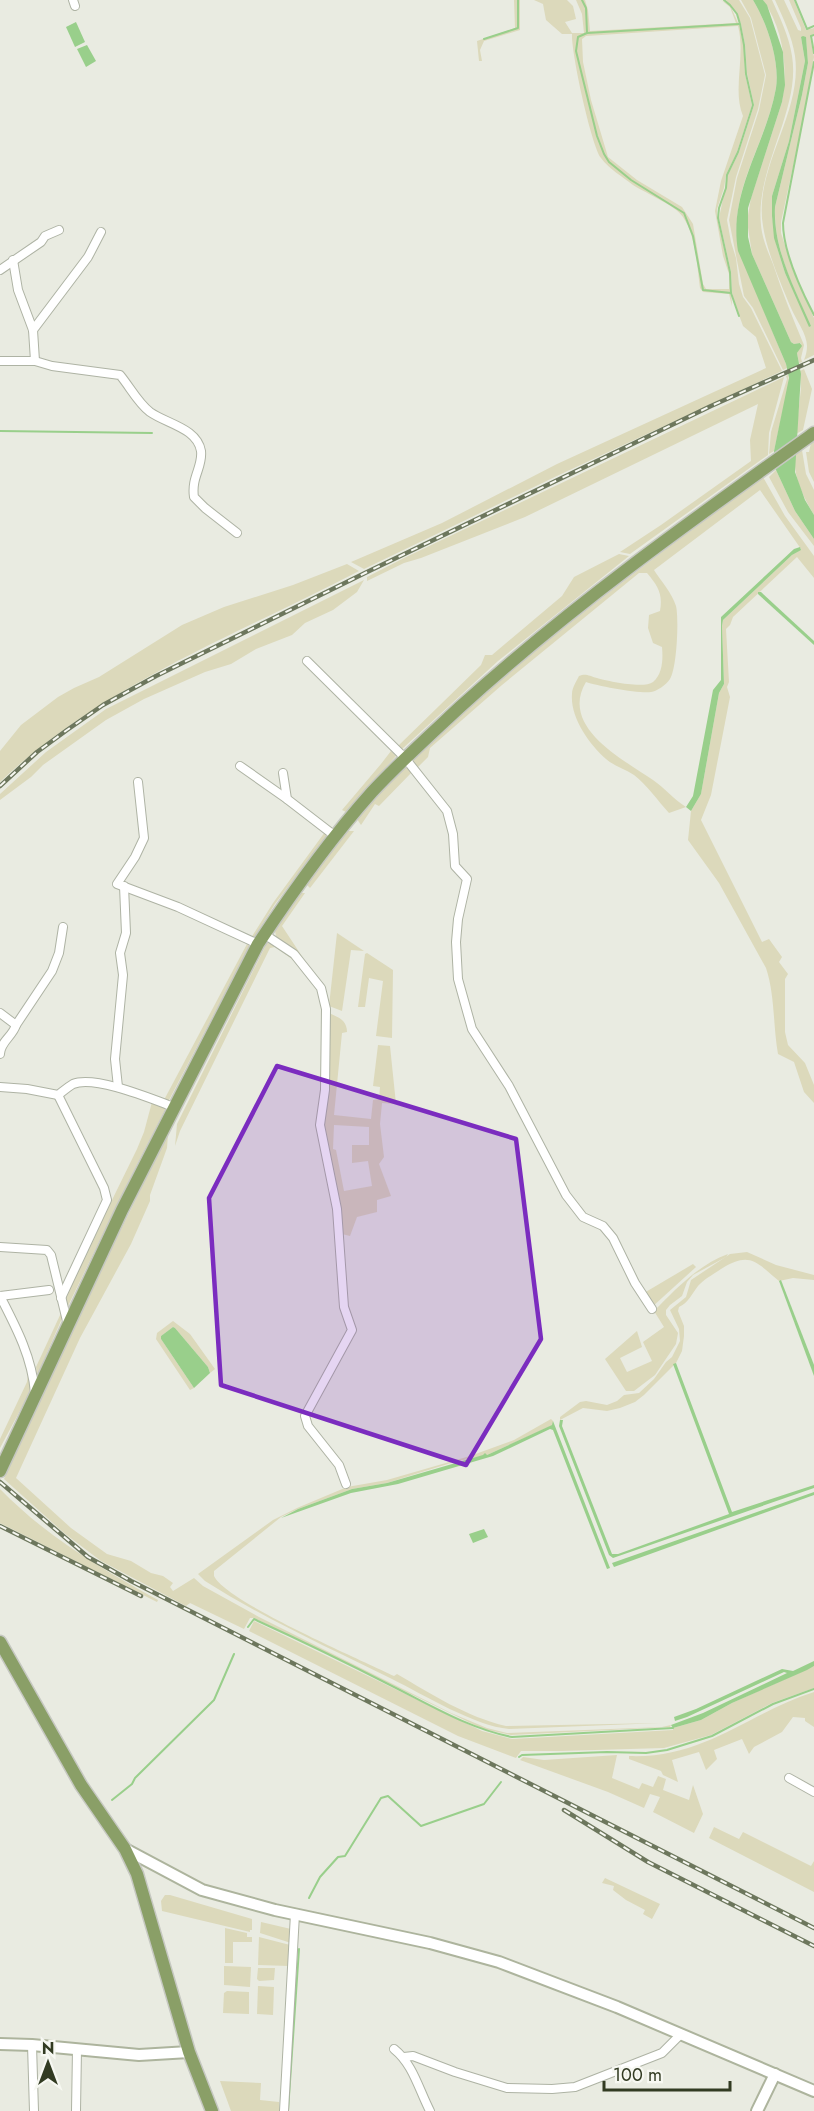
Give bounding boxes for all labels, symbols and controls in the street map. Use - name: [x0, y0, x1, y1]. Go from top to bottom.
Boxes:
- north arrow: [18, 2033, 78, 2093]
- text: N: [42, 2037, 54, 2060]
- scale bar: [604, 2054, 730, 2092]
- text: 100 m: [613, 2062, 662, 2088]

